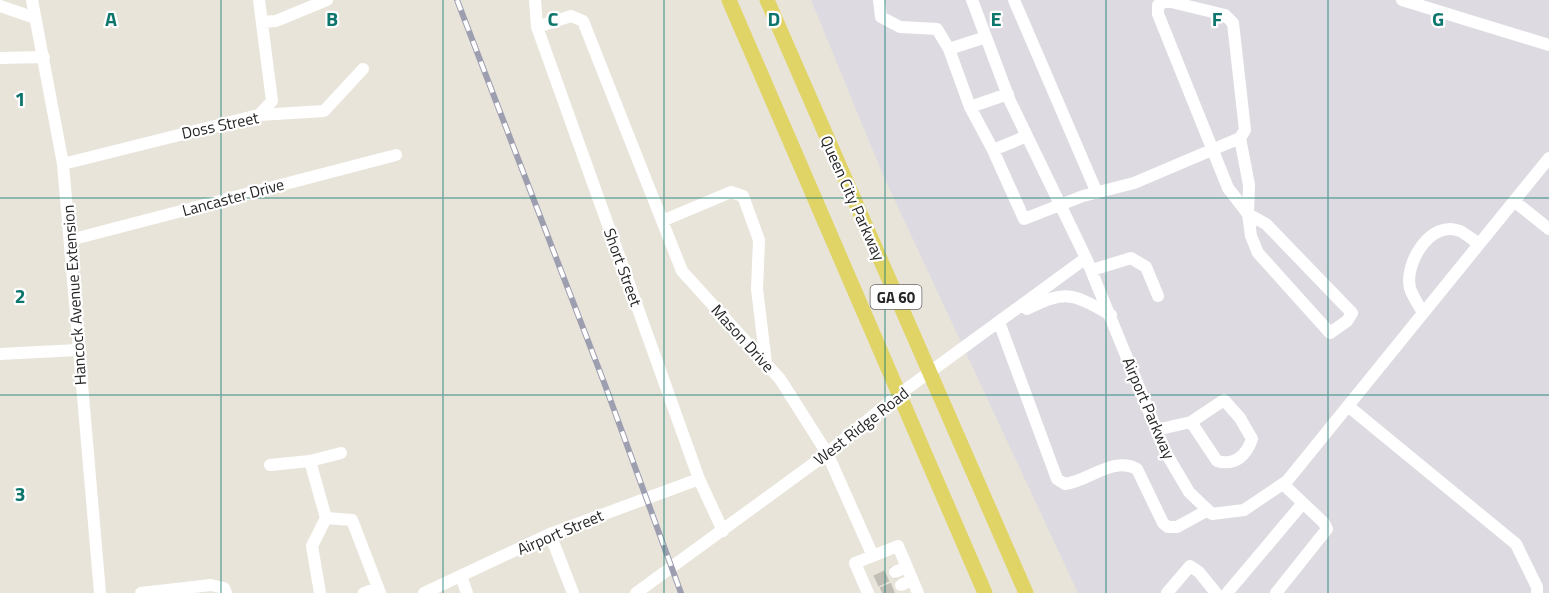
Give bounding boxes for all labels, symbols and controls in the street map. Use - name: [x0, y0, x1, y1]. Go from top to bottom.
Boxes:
- text: A: [105, 3, 117, 34]
- text: B: [326, 3, 338, 34]
- text: C: [548, 3, 559, 34]
- text: D: [768, 3, 780, 34]
- text: E: [990, 3, 1002, 34]
- text: F: [1212, 3, 1223, 34]
- text: G: [1432, 3, 1444, 34]
- text: 1: [14, 83, 26, 114]
- street label: Doss Street: [179, 105, 261, 145]
- street label: Queen City Parkway: [815, 132, 891, 265]
- street label: Lancaster Drive: [179, 172, 287, 222]
- street label: Hancock Avenue Extension: [56, 204, 92, 386]
- street label: Short Street: [598, 225, 648, 310]
- text: 2: [14, 280, 26, 311]
- road number: GA 60: [870, 285, 922, 309]
- street label: Mason Drive: [706, 299, 780, 377]
- street label: Airport Parkway: [1117, 353, 1181, 463]
- street label: West Ridge Road: [808, 381, 914, 471]
- text: 3: [14, 478, 26, 509]
- street label: Airport Street: [513, 503, 607, 561]

